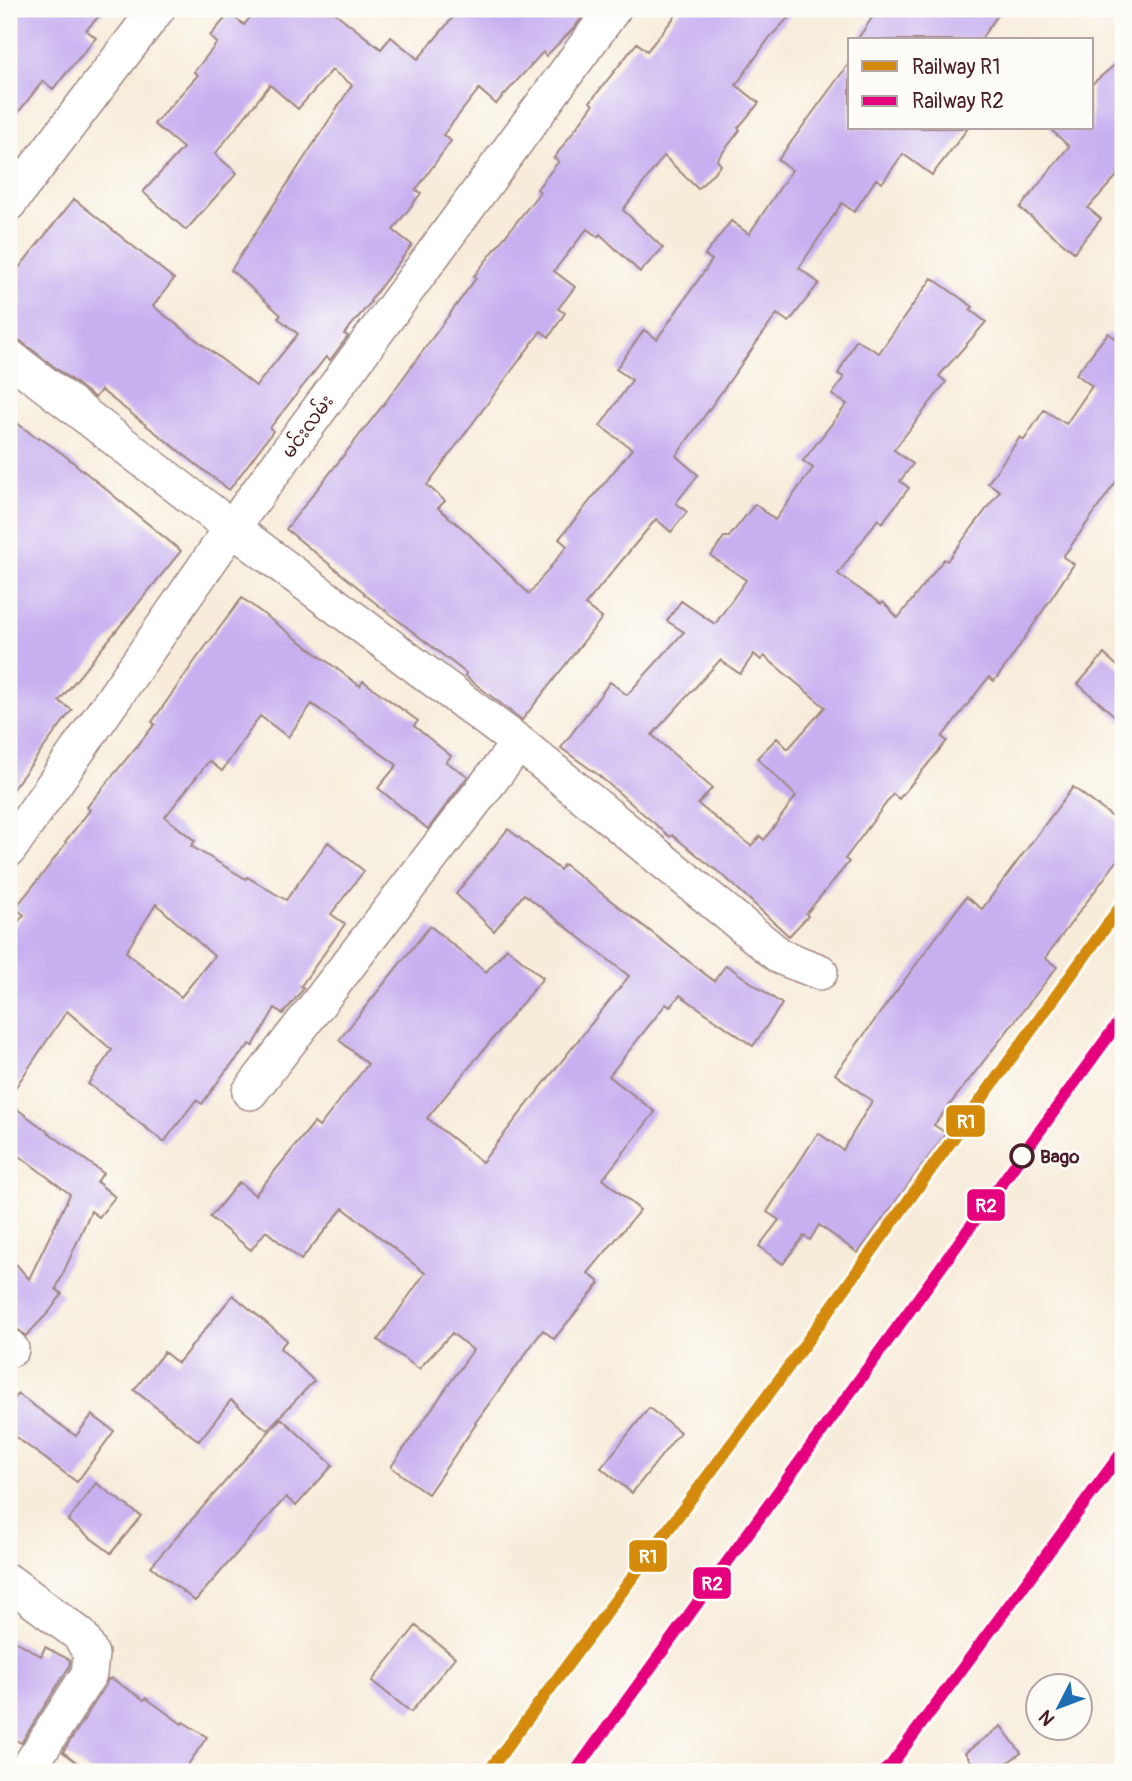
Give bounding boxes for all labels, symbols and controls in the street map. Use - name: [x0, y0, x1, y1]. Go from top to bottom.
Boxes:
- legend: [848, 38, 1094, 130]
- text: Railway R1: [912, 54, 1001, 81]
- text: Railway R2: [912, 88, 1004, 115]
- street label: မင်းလမ်း: [274, 388, 339, 463]
- line badge: R1: [945, 1104, 986, 1138]
- text: R1: [957, 1110, 975, 1134]
- marker: Bago: [1010, 1144, 1034, 1168]
- place label: Bago: [1040, 1145, 1080, 1169]
- line badge: R2: [966, 1188, 1006, 1222]
- text: R2: [975, 1194, 997, 1218]
- line badge: R1: [628, 1539, 668, 1573]
- text: R1: [639, 1545, 657, 1569]
- line badge: R2: [692, 1566, 732, 1600]
- text: R2: [701, 1572, 723, 1596]
- north arrow: [1024, 1672, 1094, 1742]
- text: N: [1034, 1705, 1060, 1731]

